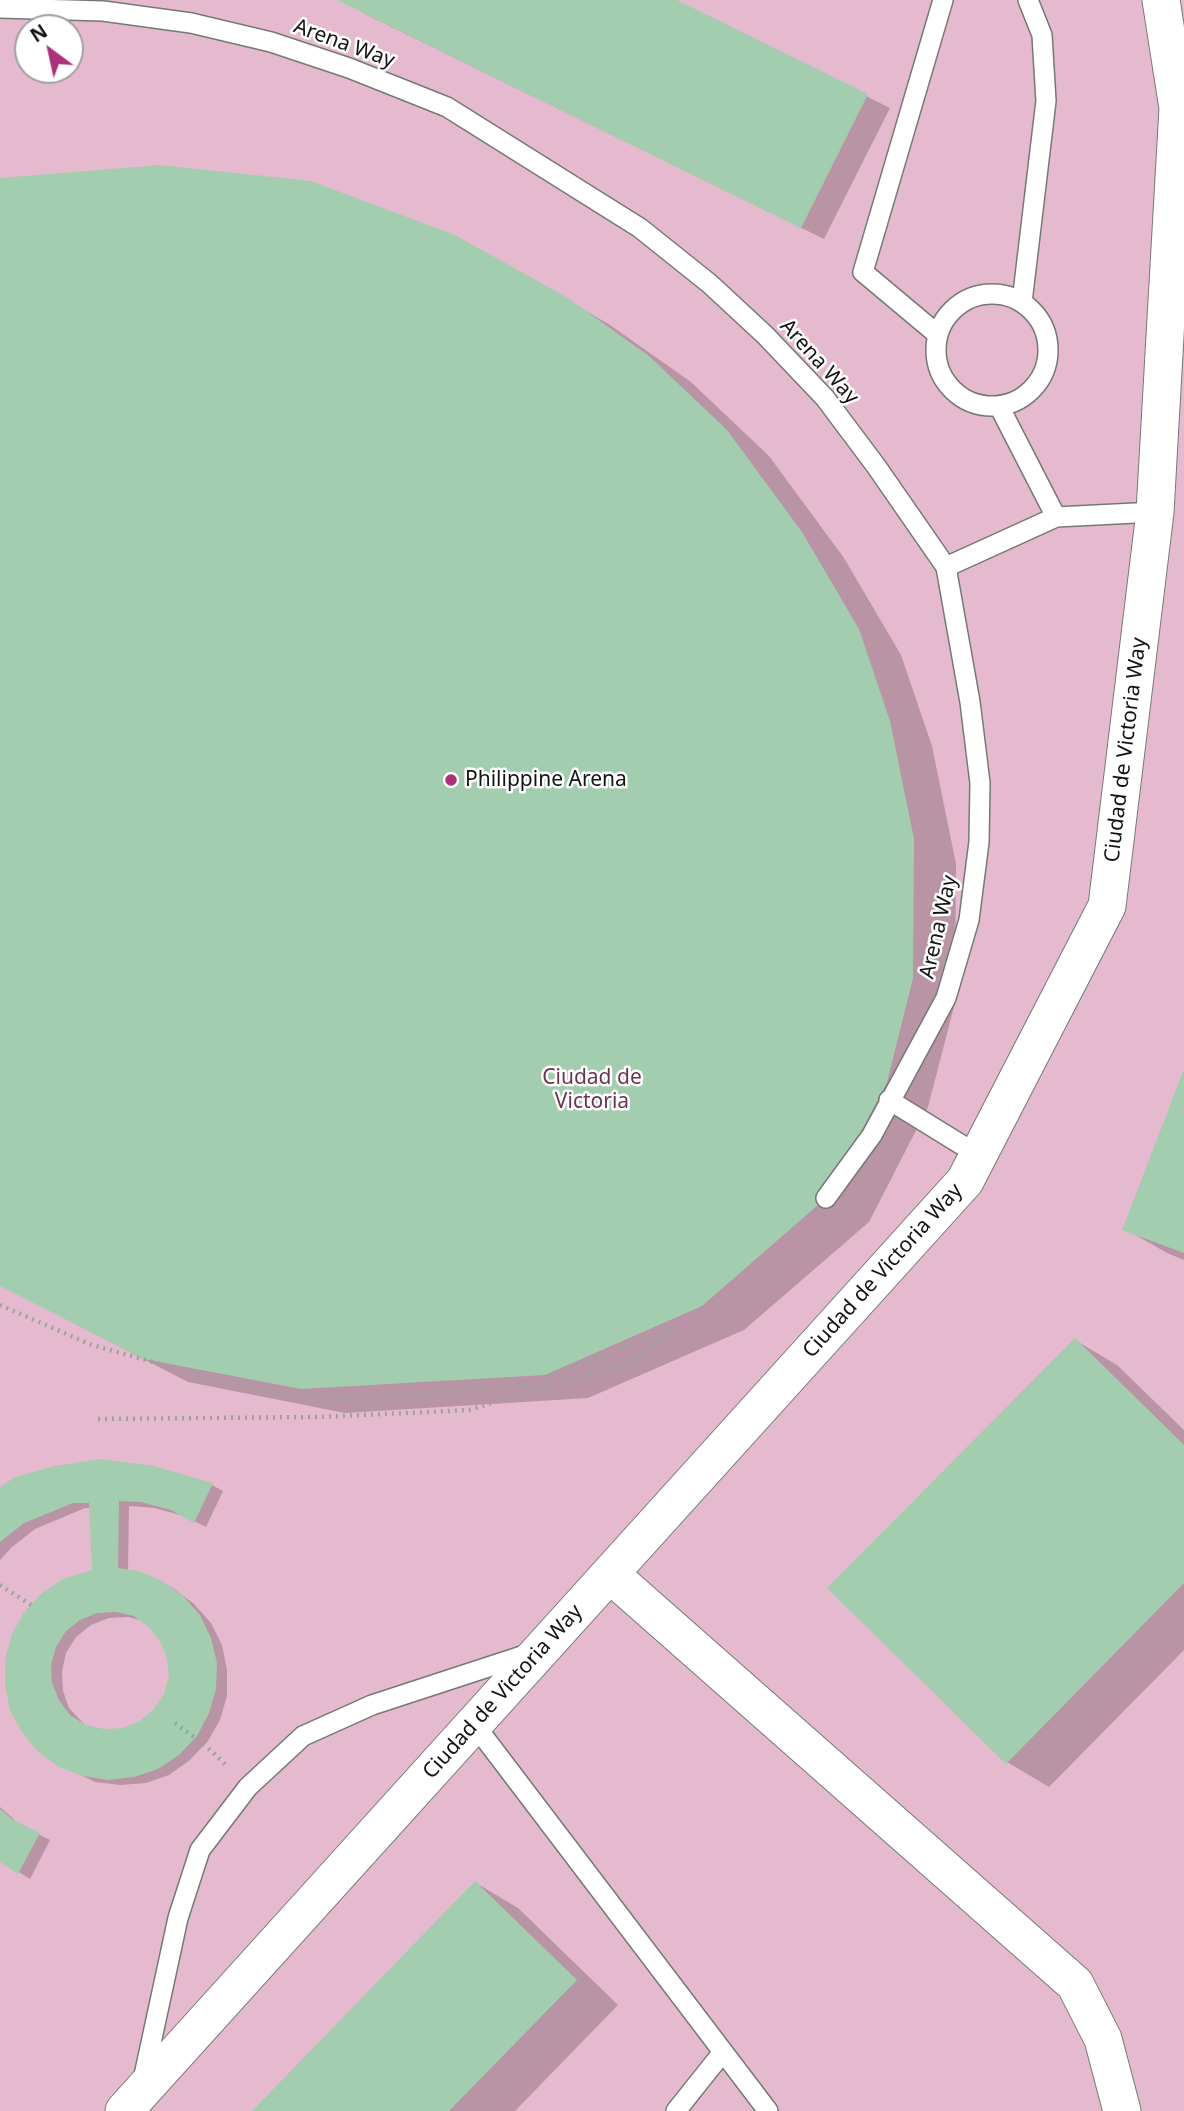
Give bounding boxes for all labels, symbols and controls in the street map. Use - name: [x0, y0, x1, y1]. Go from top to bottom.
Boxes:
- north arrow: [14, 14, 84, 84]
- street label: Arena Way: [290, 14, 398, 74]
- text: N: [25, 18, 52, 48]
- street label: Arena Way: [774, 314, 864, 410]
- street label: Ciudad de Victoria Way: [1100, 636, 1152, 864]
- place label: Philippine Arena: [465, 767, 627, 793]
- marker: Philippine Arena: [443, 772, 459, 788]
- street label: Arena Way: [915, 873, 963, 981]
- park label: Ciudad de Victoria: [542, 1065, 642, 1115]
- street label: Ciudad de Victoria Way: [798, 1178, 968, 1364]
- street label: Ciudad de Victoria Way: [418, 1599, 588, 1785]

